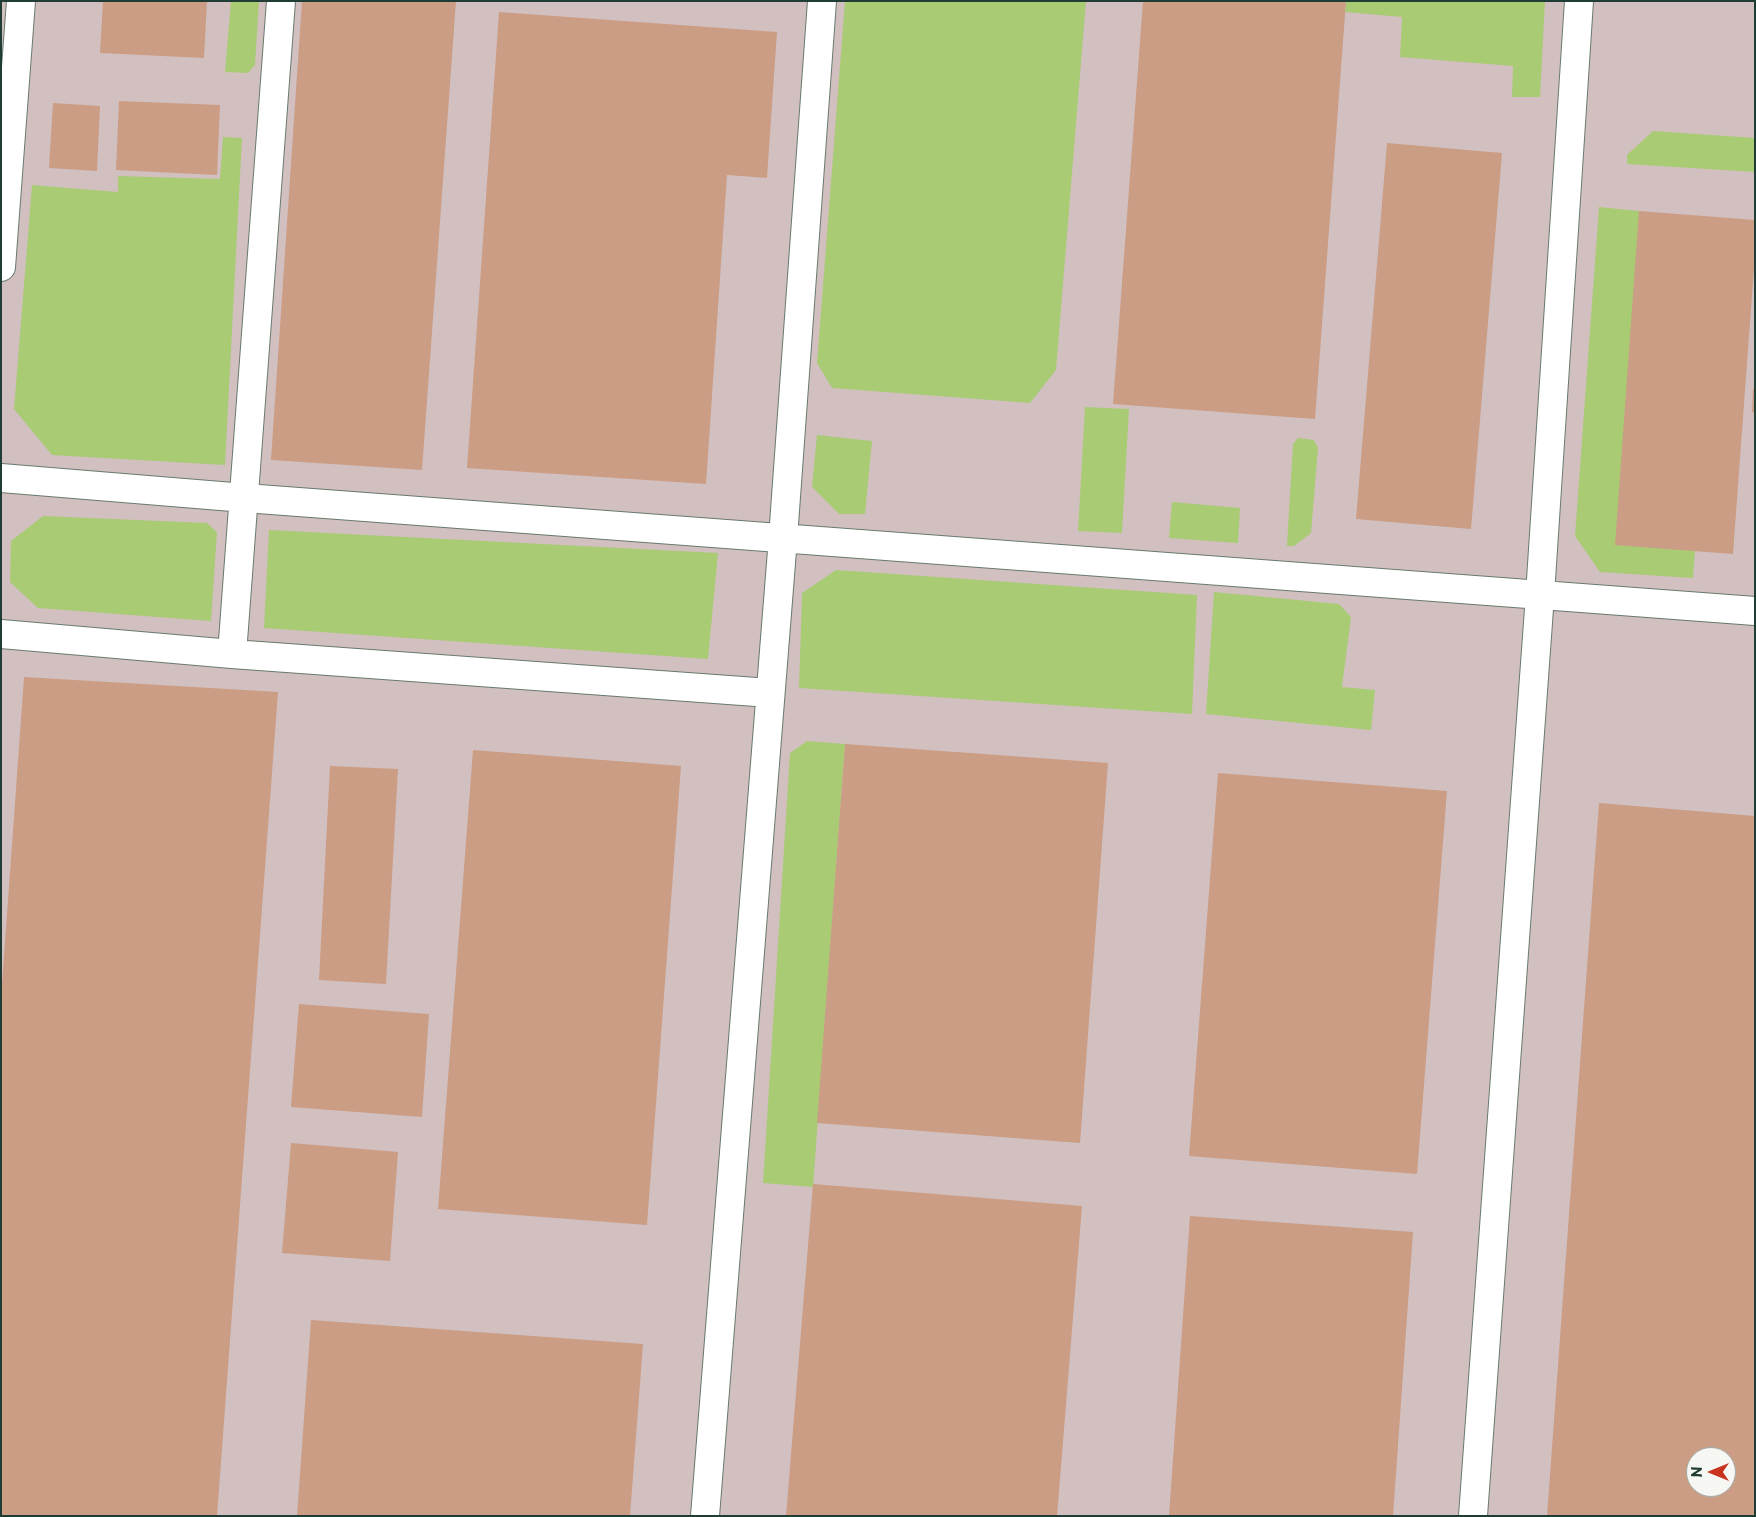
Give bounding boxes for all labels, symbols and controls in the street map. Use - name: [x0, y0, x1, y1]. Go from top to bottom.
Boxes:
- north arrow: [1686, 1447, 1736, 1497]
- text: N: [1686, 1466, 1707, 1478]

